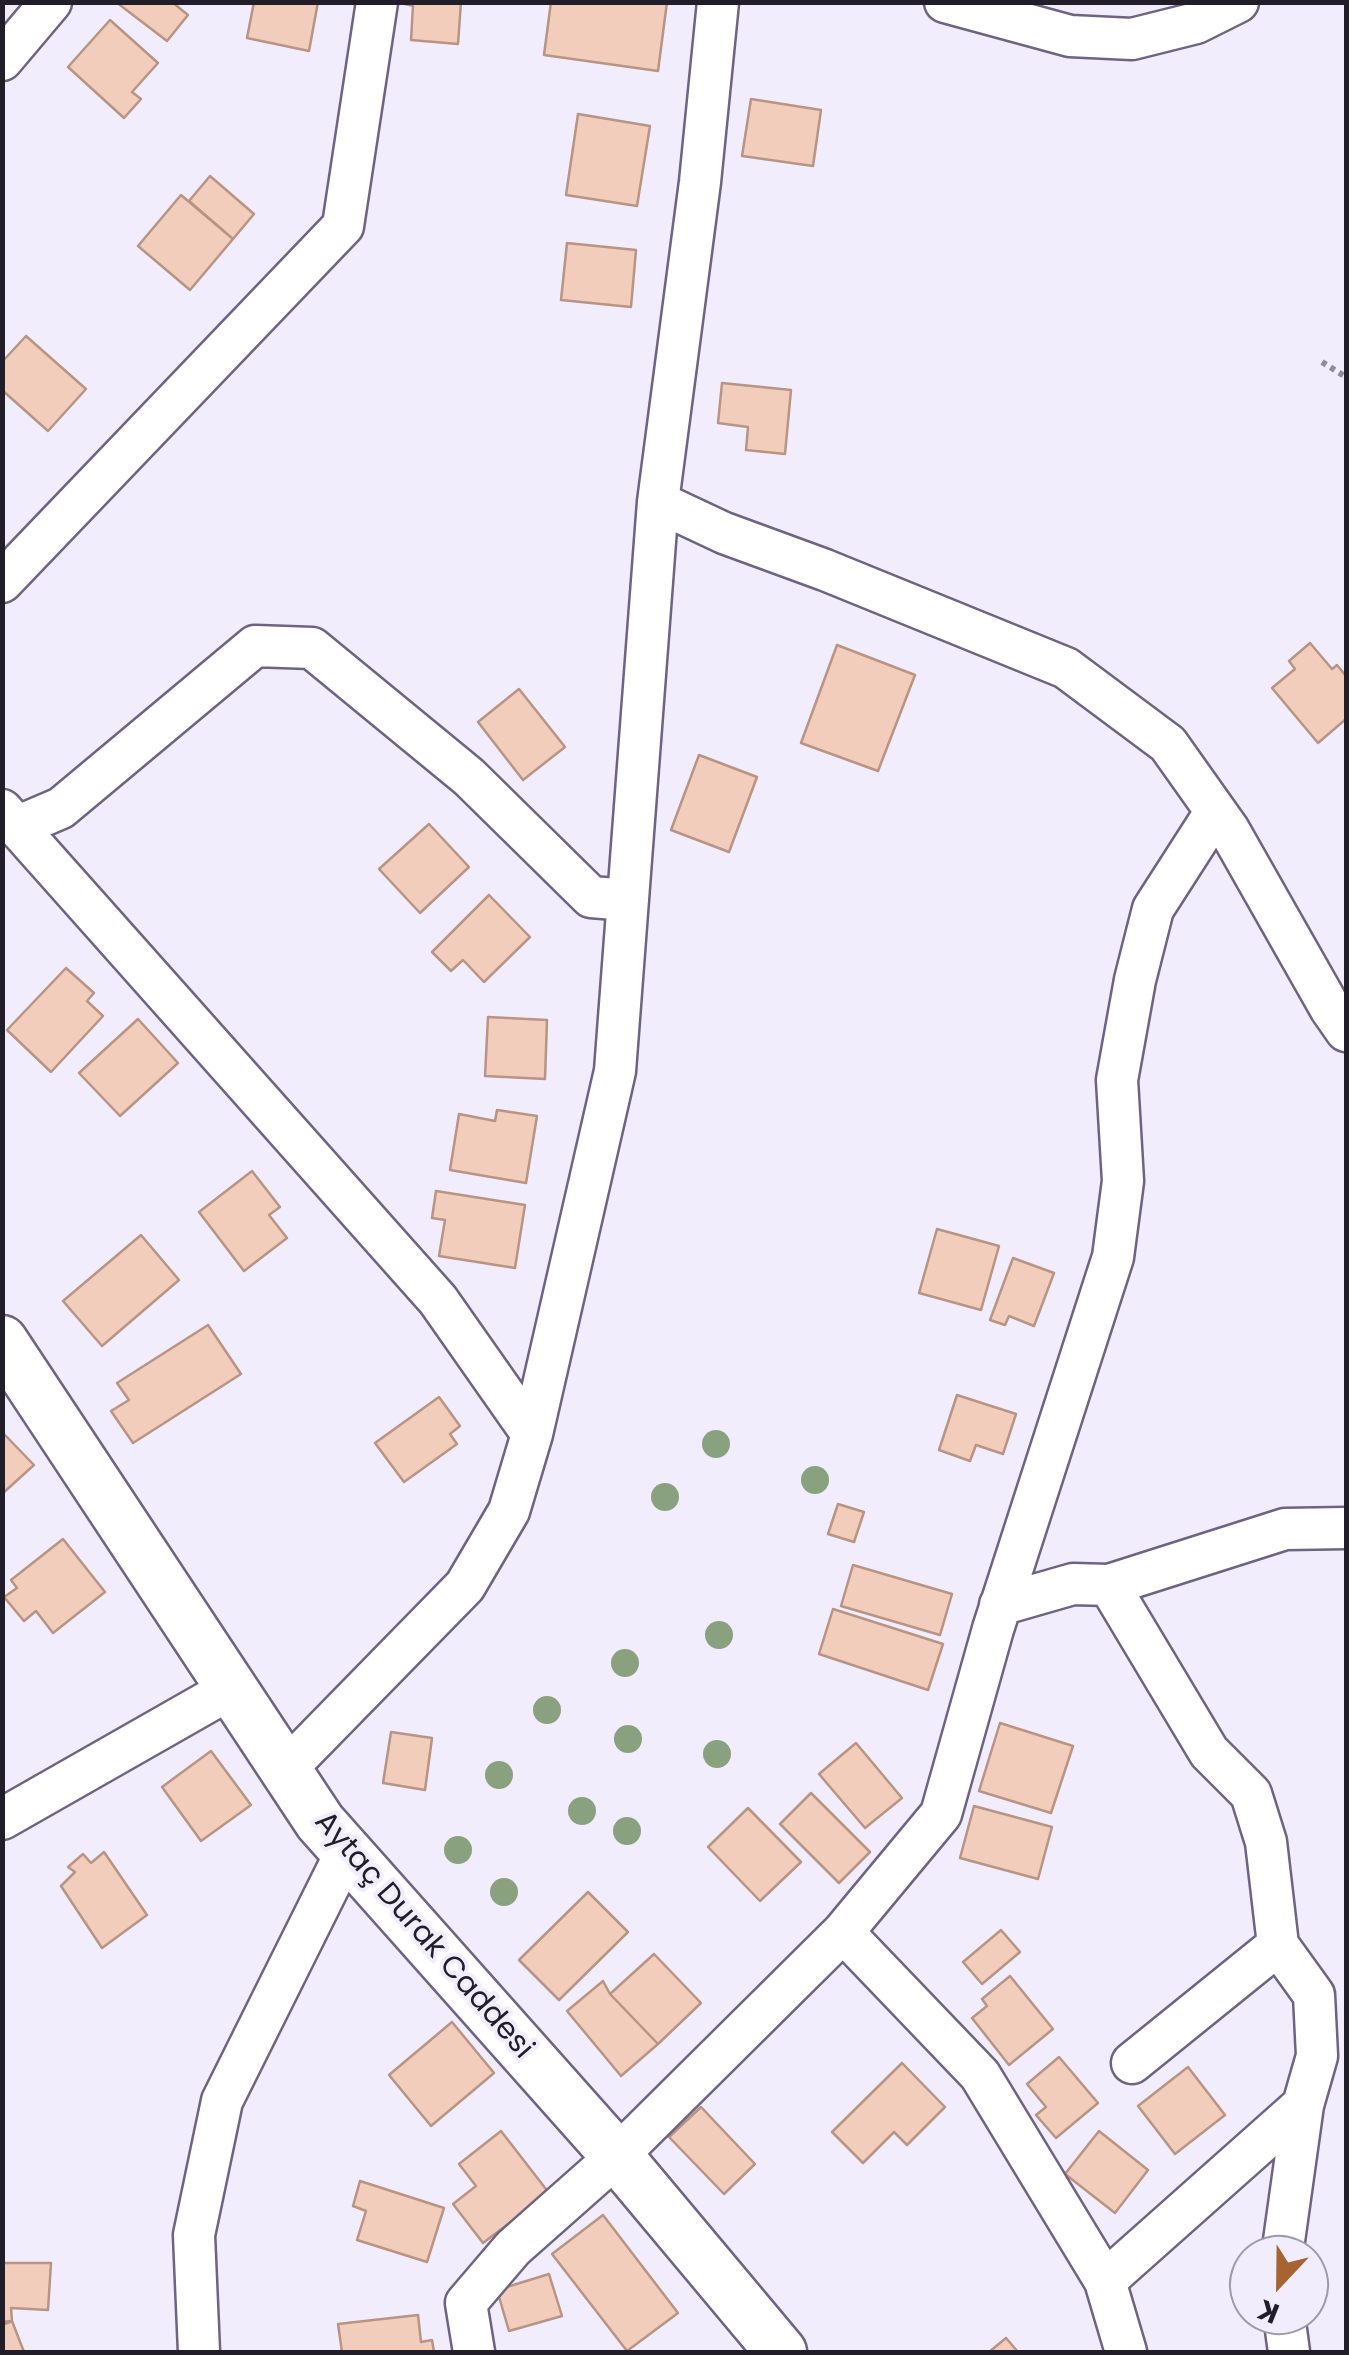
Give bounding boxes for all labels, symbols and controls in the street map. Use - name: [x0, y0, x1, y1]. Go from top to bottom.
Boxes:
- street label: Aytaç Durak Caddesi: [306, 1805, 540, 2067]
- north arrow: [1229, 2235, 1329, 2335]
- text: K: [1252, 2290, 1285, 2333]

